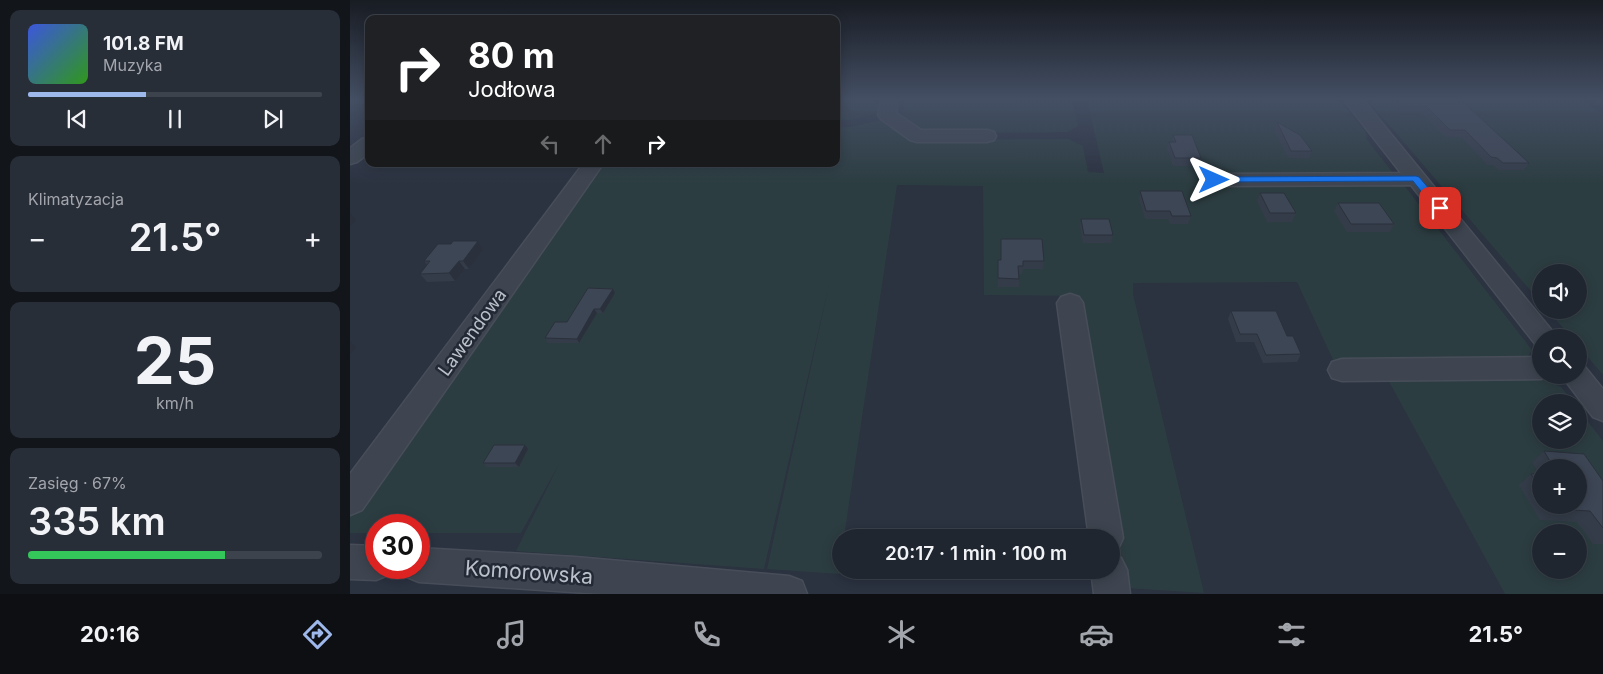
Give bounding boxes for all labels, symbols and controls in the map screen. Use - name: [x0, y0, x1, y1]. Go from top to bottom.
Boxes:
- text: 101.8 FM: [103, 32, 184, 55]
- text: 80 m: [468, 34, 555, 76]
- icon: right: [385, 35, 450, 100]
- text: Muzyka: [103, 55, 163, 75]
- text: Jodłowa: [468, 76, 556, 102]
- icon: previous: [63, 105, 91, 133]
- icon: pause: [161, 105, 189, 133]
- icon: next: [259, 105, 287, 133]
- icon: left: [536, 130, 564, 158]
- icon: ahead: [589, 130, 617, 158]
- icon: right: [642, 130, 670, 158]
- position arrow: [1187, 153, 1239, 205]
- pin: [1419, 187, 1461, 229]
- text: Klimatyzacja: [28, 189, 124, 209]
- icon: arrive: [1426, 194, 1454, 222]
- text: 21.5°: [129, 214, 221, 260]
- text: −: [28, 221, 47, 255]
- text: +: [303, 221, 322, 255]
- map controls: [1532, 264, 1587, 579]
- button: sound: [1532, 264, 1587, 319]
- street label: Lawendowa: [433, 285, 511, 379]
- text: 25: [134, 321, 216, 400]
- button: search: [1532, 329, 1587, 384]
- text: km/h: [156, 393, 194, 413]
- button: layers: [1532, 394, 1587, 449]
- button: +: [1532, 459, 1587, 514]
- text: Zasięg · 67%: [28, 473, 127, 493]
- text: 335 km: [28, 498, 166, 544]
- speed limit sign: 30: [365, 514, 430, 579]
- button: −: [1532, 524, 1587, 579]
- text: 20:17 · 1 min · 100 m: [885, 542, 1067, 565]
- street label: Komorowska: [464, 555, 594, 589]
- icon: directions: [300, 617, 335, 652]
- icon: music: [494, 617, 529, 652]
- icon: phone: [689, 617, 724, 652]
- icon: climate: [884, 617, 919, 652]
- icon: car: [1079, 617, 1114, 652]
- icon: filters: [1274, 617, 1309, 652]
- text: 20:16: [80, 621, 140, 647]
- text: 21.5°: [1468, 621, 1523, 647]

